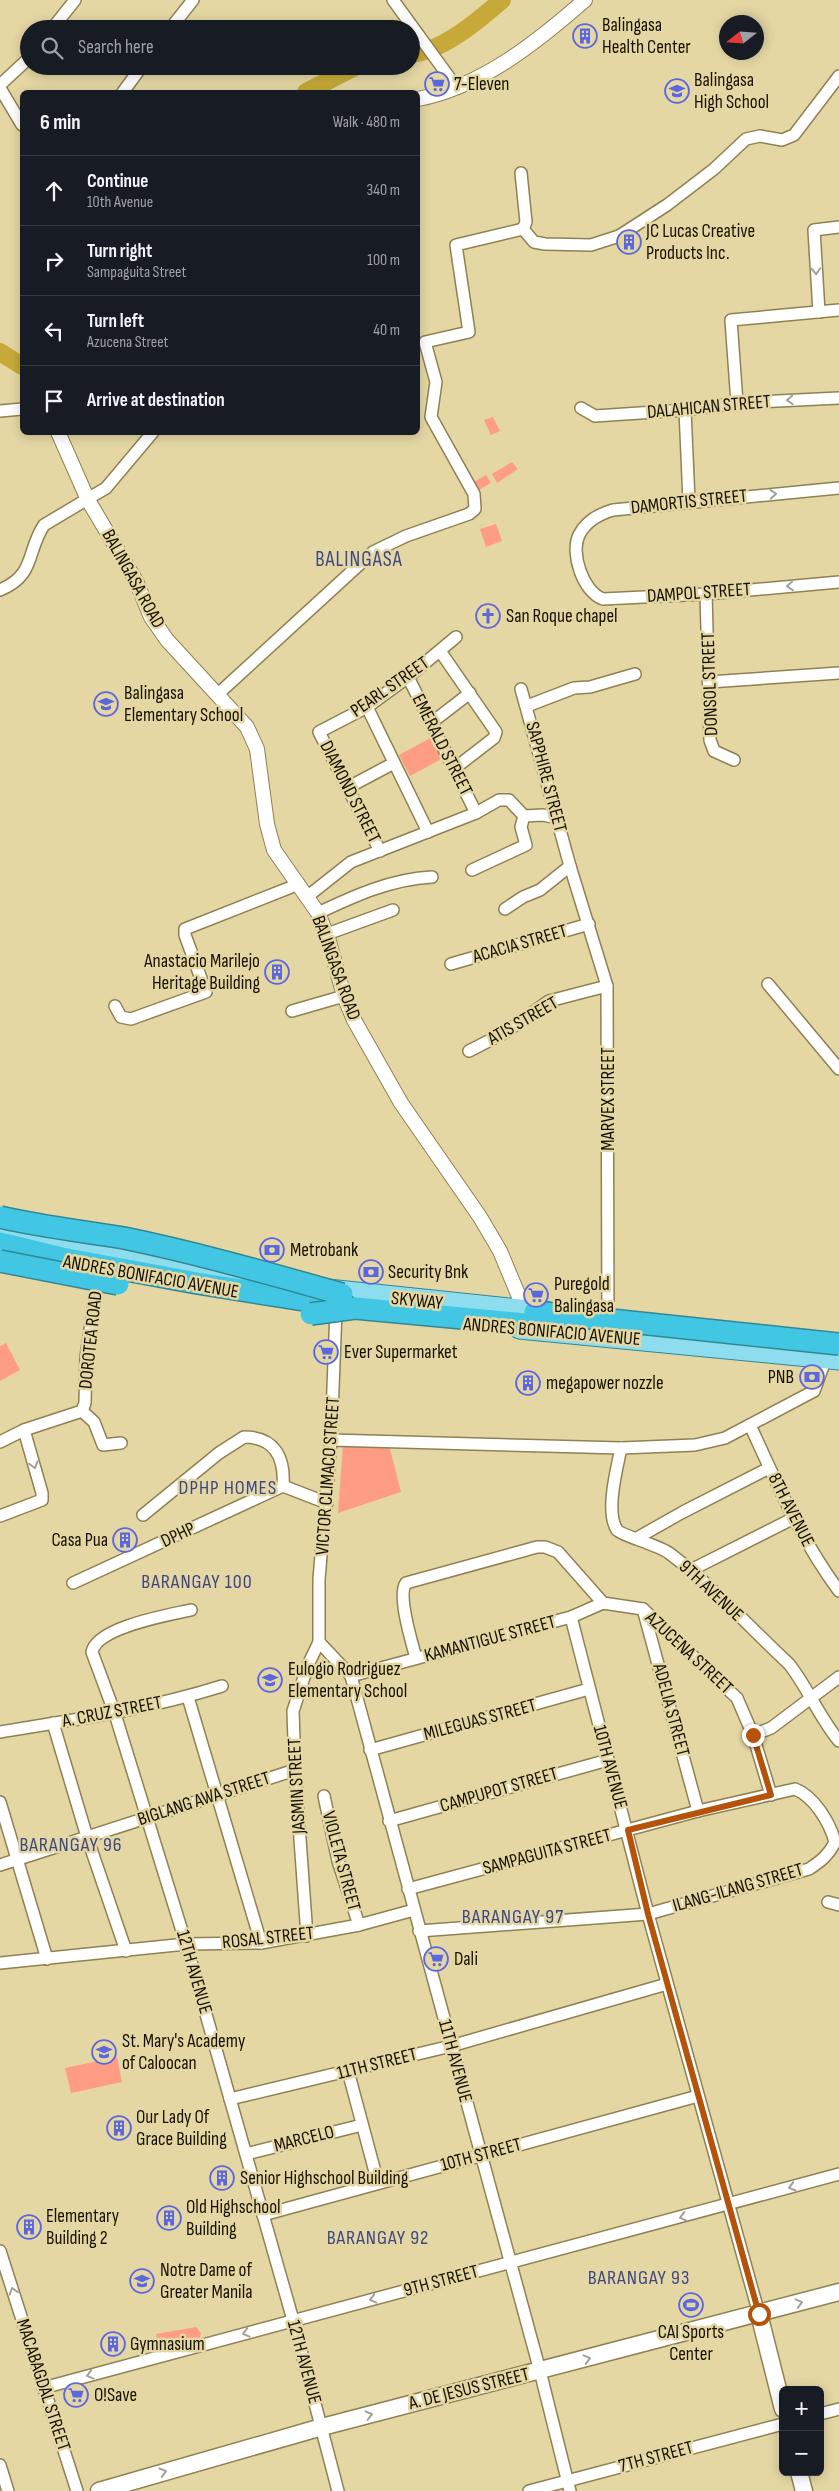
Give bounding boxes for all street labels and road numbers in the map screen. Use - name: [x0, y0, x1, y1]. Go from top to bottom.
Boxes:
- street label: DALAHICAN STREET: [646, 390, 772, 424]
- street label: DAMORTIS STREET: [630, 484, 749, 520]
- street label: BALINGASA ROAD: [96, 526, 170, 632]
- street label: DAMPOL STREET: [646, 578, 752, 608]
- street label: DONSOL STREET: [697, 631, 723, 736]
- street label: PEARL STREET: [346, 651, 434, 722]
- street label: EMERALD STREET: [407, 690, 478, 800]
- street label: SAPPHIRE STREET: [520, 719, 572, 835]
- street label: DIAMOND STREET: [314, 737, 386, 847]
- street label: BALINGASA ROAD: [306, 913, 366, 1023]
- street label: ACACIA STREET: [469, 919, 570, 969]
- street label: ATIS STREET: [483, 991, 563, 1051]
- street label: MARVEX STREET: [597, 1047, 620, 1151]
- street label: ANDRES BONIFACIO AVENUE: [61, 1250, 240, 1304]
- street label: SKYWAY: [390, 1287, 444, 1315]
- street label: DOROTEA ROAD: [74, 1290, 108, 1390]
- street label: ANDRES BONIFACIO AVENUE: [461, 1313, 642, 1351]
- street label: VICTOR CLIMACO STREET: [311, 1396, 345, 1556]
- street label: 8TH AVENUE: [763, 1469, 819, 1551]
- street label: DPHP: [157, 1517, 199, 1553]
- street label: 9TH AVENUE: [674, 1555, 748, 1627]
- street label: AZUCENA STREET: [640, 1606, 738, 1700]
- street label: KAMANTIGUE STREET: [422, 1610, 558, 1668]
- street label: ADELIA STREET: [647, 1660, 694, 1759]
- street label: A. CRUZ STREET: [59, 1691, 164, 1733]
- street label: MILEGUAS STREET: [421, 1694, 539, 1746]
- street label: 10TH AVENUE: [588, 1723, 632, 1811]
- street label: JASMIN STREET: [283, 1737, 311, 1835]
- street label: CAMPUPOT STREET: [437, 1762, 561, 1818]
- street label: BIGLANG AWA STREET: [135, 1767, 273, 1831]
- street label: VIOLETA STREET: [317, 1808, 365, 1914]
- street label: SAMPAGUITA STREET: [480, 1824, 614, 1880]
- street label: ILANG-ILANG STREET: [670, 1858, 806, 1918]
- street label: ROSAL STREET: [221, 1922, 315, 1954]
- street label: 12TH AVENUE: [171, 1928, 217, 2016]
- street label: 11TH AVENUE: [433, 2017, 477, 2105]
- street label: 11TH STREET: [335, 2043, 420, 2085]
- street label: MARCELO: [272, 2120, 336, 2158]
- street label: 10TH STREET: [438, 2133, 524, 2177]
- street label: 9TH STREET: [401, 2260, 481, 2302]
- street label: MACABAGDAL STREET: [11, 2316, 75, 2454]
- street label: 12TH AVENUE: [282, 2318, 326, 2406]
- street label: A. DE JESUS STREET: [405, 2363, 532, 2415]
- street label: 7TH STREET: [616, 2436, 696, 2478]

